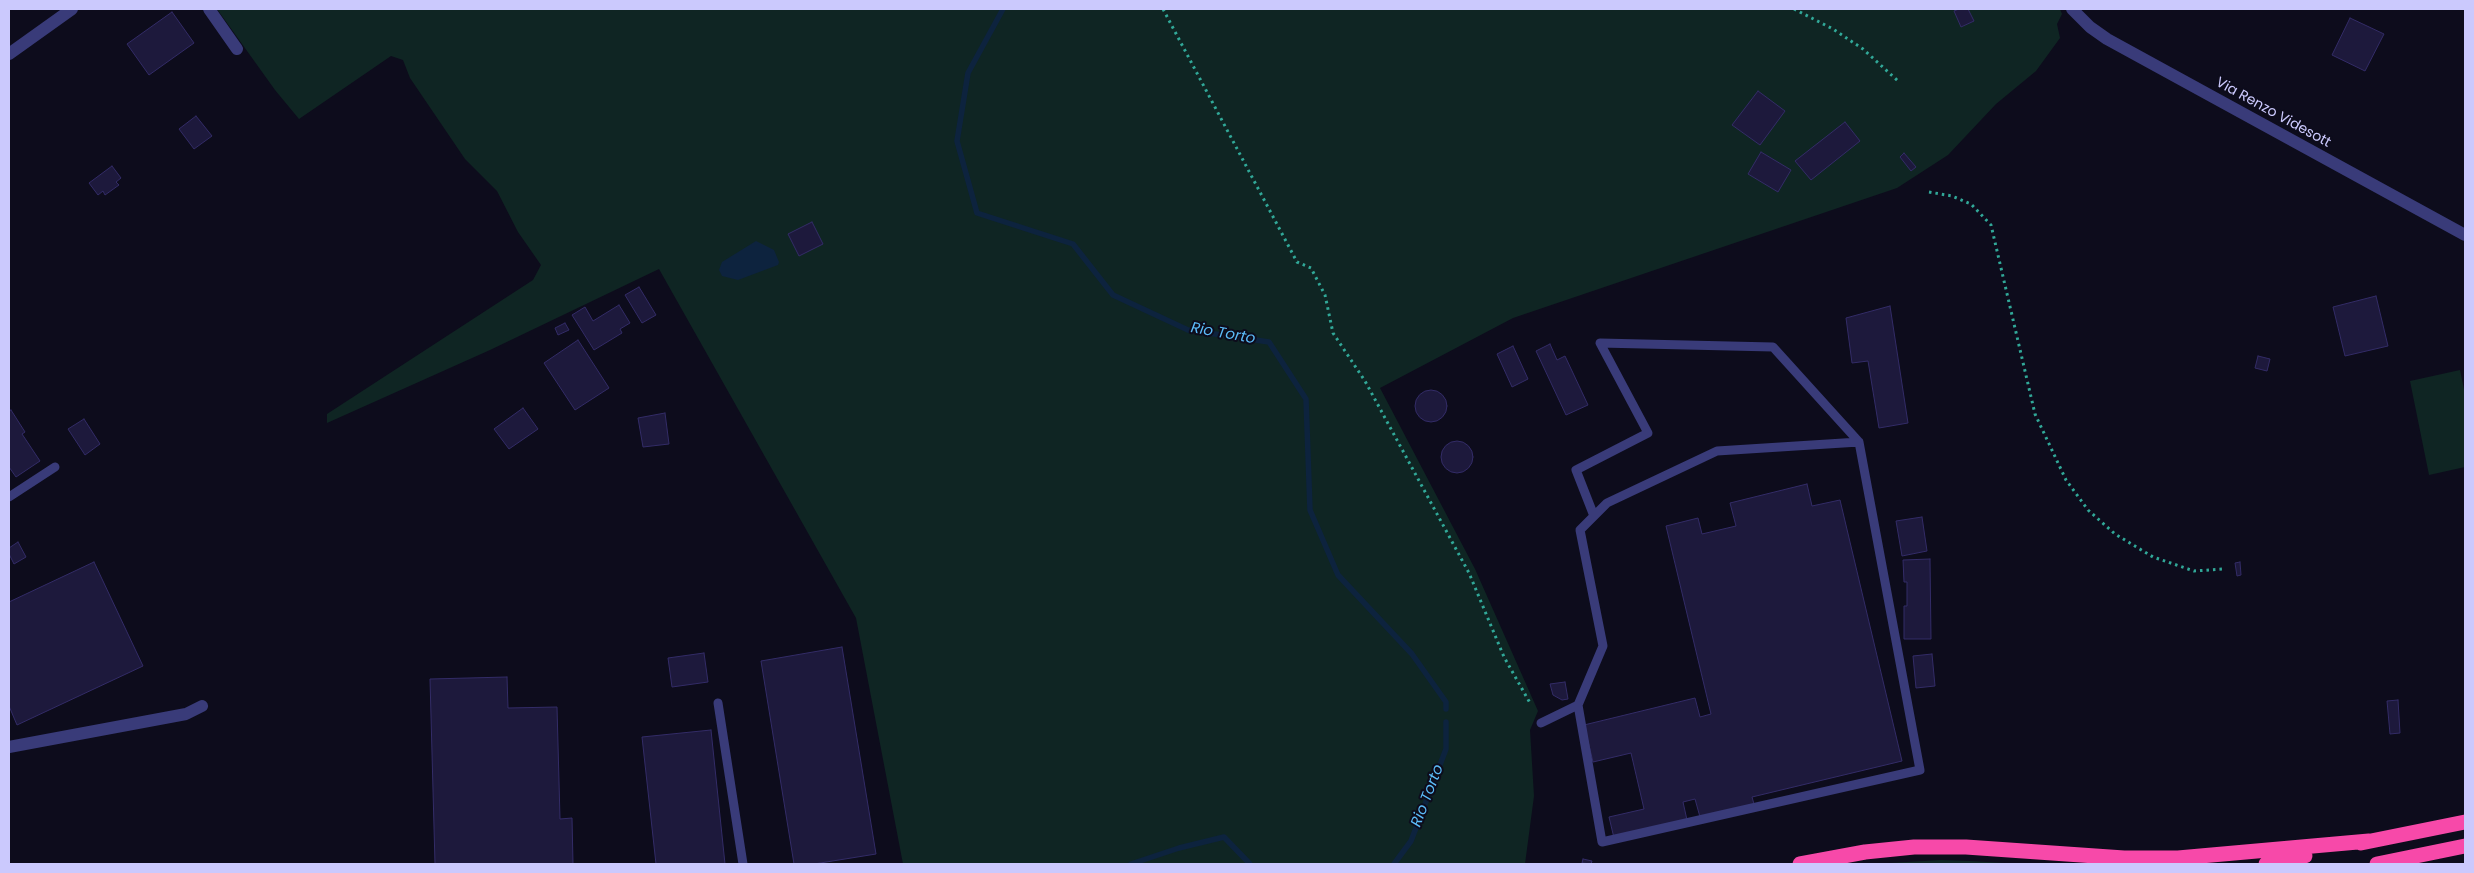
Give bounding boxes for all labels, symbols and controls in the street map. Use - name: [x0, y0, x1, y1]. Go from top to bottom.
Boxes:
- street label: Via Renzo Videsott: [2213, 74, 2333, 152]
- water label: Rio Torto: [1189, 319, 1257, 349]
- water label: Rio Torto: [1408, 762, 1448, 830]

